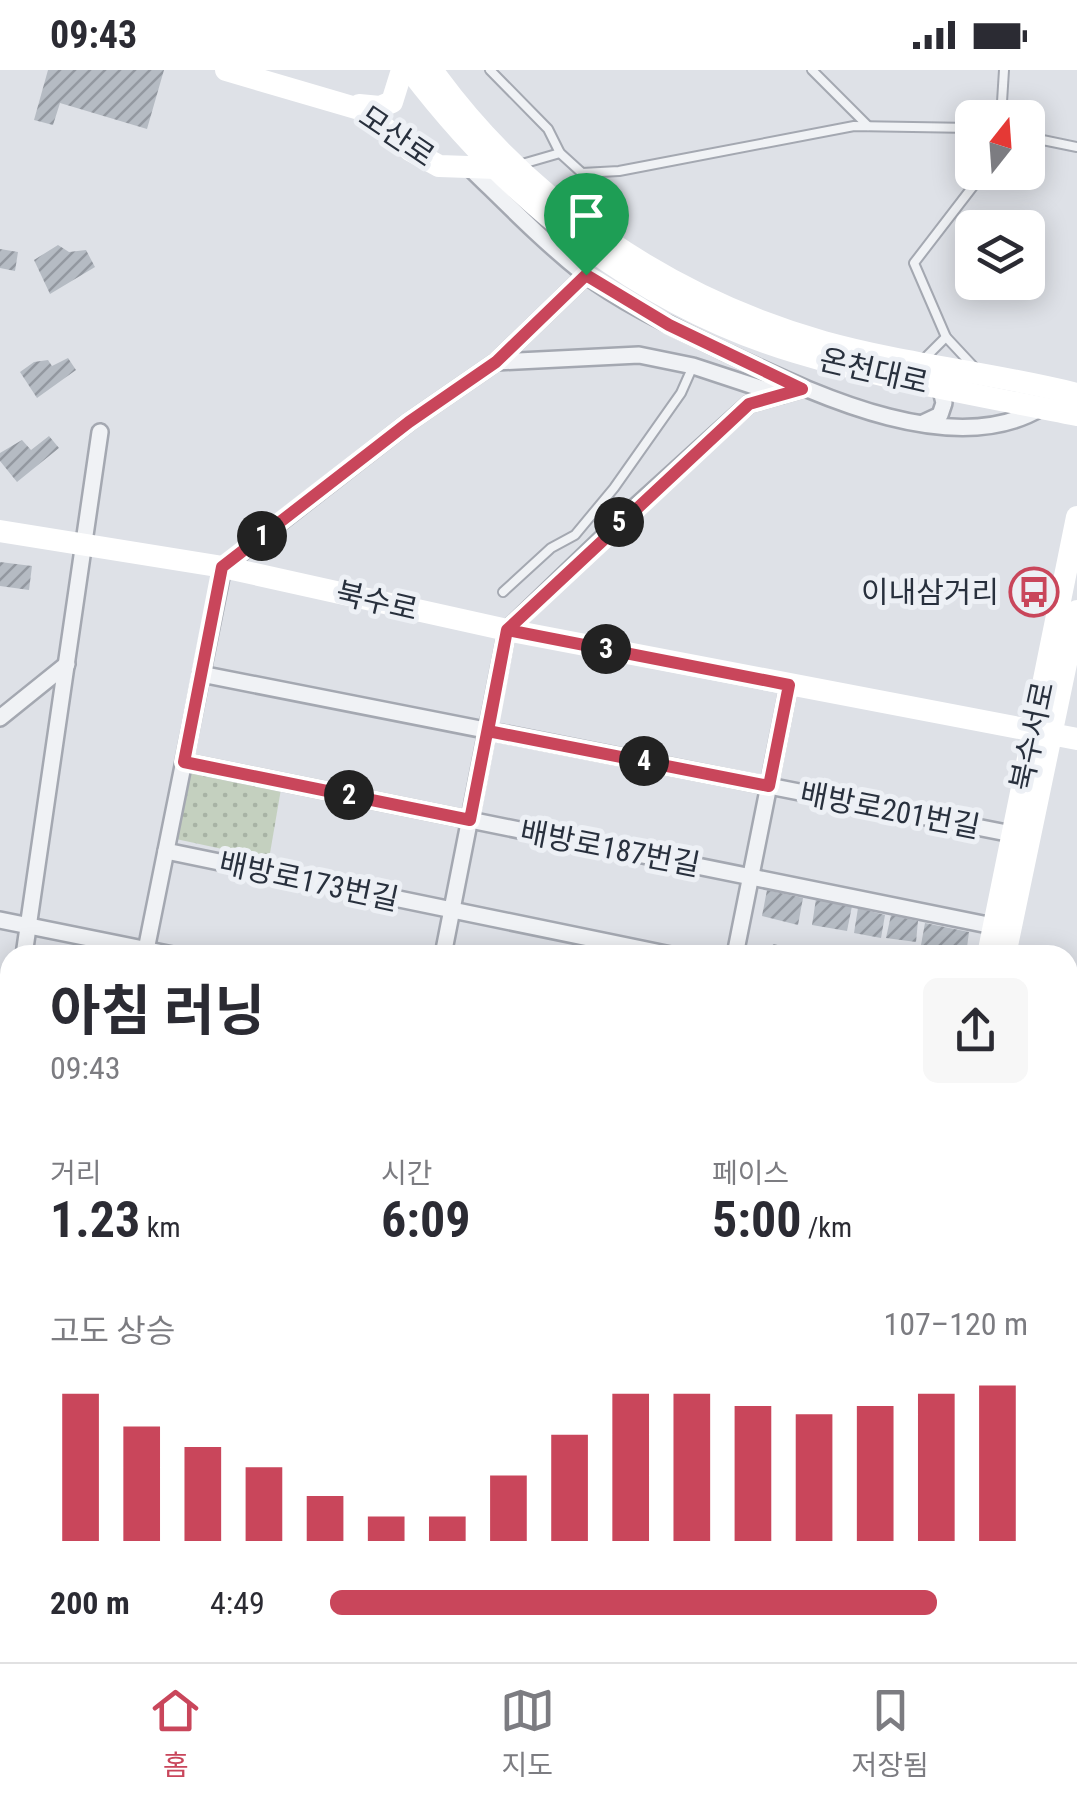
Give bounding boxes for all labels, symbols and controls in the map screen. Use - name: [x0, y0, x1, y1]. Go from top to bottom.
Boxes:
- text: 09:43: [50, 13, 137, 57]
- street label: 모산로: [353, 98, 441, 174]
- north arrow: [955, 100, 1045, 190]
- map controls: [955, 100, 1045, 300]
- pin: [544, 173, 629, 276]
- icon: arrive: [559, 188, 614, 243]
- button: layers: [955, 210, 1045, 300]
- street label: 온천대로: [816, 342, 932, 400]
- pin: 5: [594, 497, 644, 547]
- text: 5: [612, 505, 626, 538]
- pin: 1: [237, 511, 287, 561]
- text: 1: [255, 519, 269, 552]
- bus stop icon: 이내삼거리: [1008, 566, 1060, 618]
- street label: 북수로: [333, 575, 421, 627]
- place label: 이내삼거리: [861, 575, 999, 610]
- pin: 3: [581, 624, 631, 674]
- text: 3: [599, 632, 613, 665]
- street label: 북수서로: [1003, 678, 1061, 794]
- pin: 4: [619, 736, 669, 786]
- text: 4: [637, 744, 651, 777]
- pin: 2: [324, 770, 374, 820]
- street label: 배방로201번길: [797, 775, 983, 845]
- text: 2: [342, 778, 356, 811]
- street label: 배방로187번길: [517, 813, 703, 883]
- street label: 배방로173번길: [216, 845, 402, 917]
- button: share: [923, 978, 1028, 1083]
- text: 아침 러닝: [50, 979, 265, 1043]
- text: 09:43: [50, 1049, 121, 1087]
- text: 거리: [50, 1157, 102, 1190]
- text: 시간: [381, 1157, 433, 1190]
- text: 페이스: [712, 1157, 789, 1190]
- text: 1.23: [50, 1191, 140, 1249]
- text: 6:09: [381, 1191, 470, 1249]
- text: 5:00: [712, 1191, 801, 1249]
- text: km: [140, 1211, 180, 1244]
- text: /km: [801, 1211, 852, 1244]
- text: 107–120 m: [883, 1305, 1028, 1343]
- text: 고도 상승: [50, 1312, 175, 1350]
- text: 200 m: [50, 1584, 130, 1622]
- text: 4:49: [210, 1584, 265, 1622]
- tab: 홈: [148, 1683, 203, 1783]
- tab: 지도: [500, 1683, 555, 1783]
- tab: 저장됨: [851, 1683, 929, 1783]

